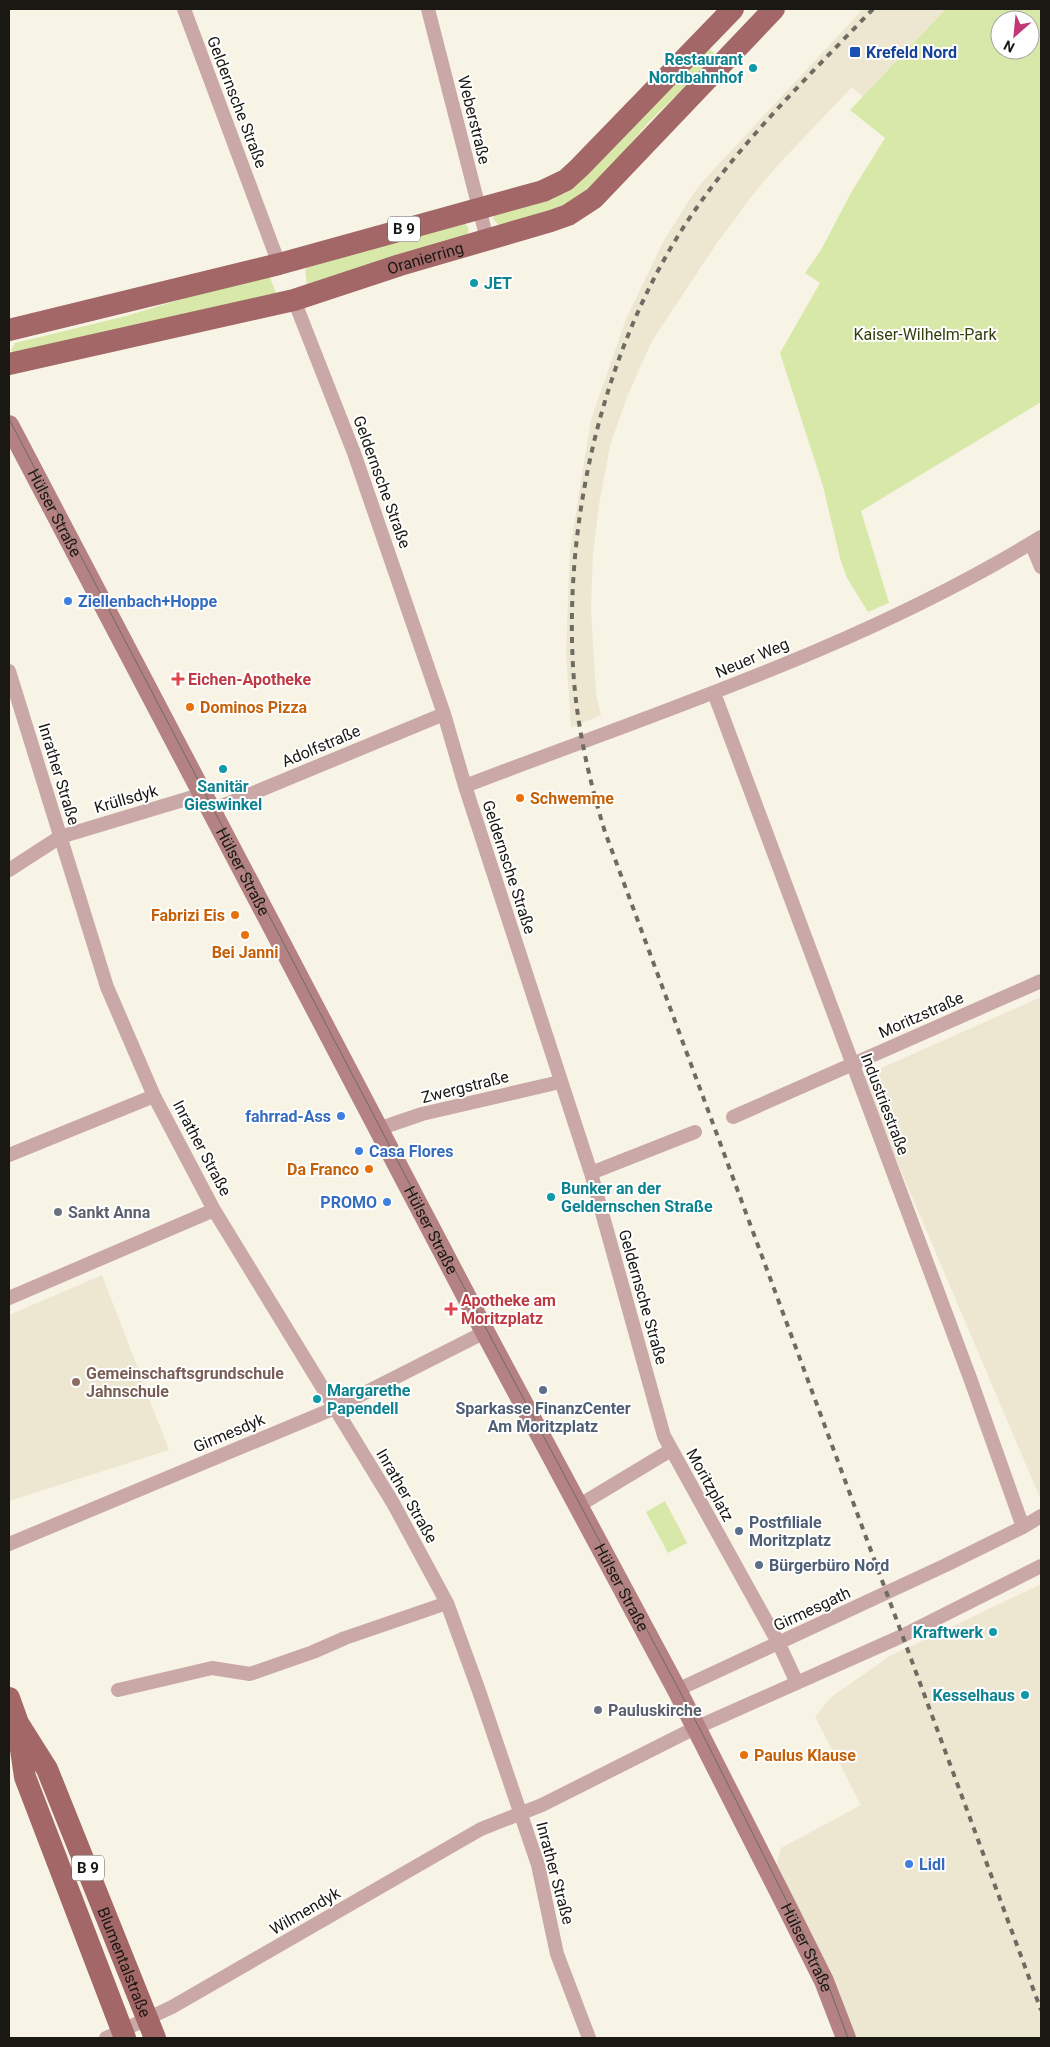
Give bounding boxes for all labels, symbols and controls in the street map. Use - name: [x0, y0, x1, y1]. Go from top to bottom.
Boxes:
- north arrow: [990, 10, 1040, 60]
- street label: Geldernsche Straße: [203, 33, 271, 171]
- text: N: [1001, 37, 1017, 56]
- place label: Krefeld Nord: [866, 43, 957, 62]
- marker: Krefeld Nord: [848, 45, 862, 59]
- place label: Restaurant Nordbahnhof: [649, 50, 744, 87]
- marker: Restaurant Nordbahnhof: [747, 62, 759, 74]
- street label: Weberstraße: [454, 74, 494, 166]
- road number: B 9: [388, 216, 420, 242]
- street label: Oranierring: [385, 238, 466, 278]
- place label: JET: [484, 274, 512, 293]
- marker: JET: [468, 277, 480, 289]
- park label: Kaiser-Wilhelm-Park: [853, 325, 997, 344]
- street label: Geldernsche Straße: [349, 413, 415, 551]
- street label: Hülser Straße: [24, 465, 86, 560]
- place label: Ziellenbach+Hoppe: [78, 592, 218, 611]
- marker: Ziellenbach+Hoppe: [62, 595, 74, 607]
- street label: Neuer Weg: [712, 634, 792, 682]
- place label: Eichen-Apotheke: [188, 670, 311, 689]
- marker: Eichen-Apotheke: [172, 673, 184, 685]
- place label: Dominos Pizza: [200, 698, 308, 717]
- marker: Dominos Pizza: [184, 701, 196, 713]
- street label: Inrather Straße: [34, 721, 84, 827]
- street label: Adolfstraße: [279, 721, 363, 771]
- marker: Sanitär Gieswinkel: [217, 763, 229, 775]
- place label: Sanitär Gieswinkel: [184, 777, 262, 814]
- street label: Krüllsdyk: [92, 781, 161, 817]
- place label: Schwemme: [530, 789, 614, 808]
- marker: Schwemme: [514, 792, 526, 804]
- street label: Geldernsche Straße: [478, 798, 540, 936]
- street label: Hülser Straße: [212, 824, 274, 919]
- place label: Fabrizi Eis: [151, 906, 225, 925]
- marker: Fabrizi Eis: [229, 909, 241, 921]
- marker: Bei Janni: [239, 929, 251, 941]
- place label: Bei Janni: [212, 943, 278, 962]
- street label: Moritzstraße: [876, 988, 966, 1042]
- street label: Industriestraße: [857, 1050, 913, 1158]
- street label: Zwergstraße: [419, 1067, 511, 1107]
- street label: Inrather Straße: [169, 1097, 235, 1199]
- place label: fahrrad-Ass: [245, 1107, 331, 1126]
- marker: fahrrad-Ass: [335, 1110, 347, 1122]
- place label: Casa Flores: [369, 1142, 453, 1161]
- marker: Casa Flores: [353, 1145, 365, 1157]
- place label: Da Franco: [287, 1160, 359, 1179]
- marker: Da Franco: [363, 1163, 375, 1175]
- place label: Bunker an der Geldernschen Straße: [561, 1179, 713, 1216]
- street label: Hülser Straße: [401, 1183, 462, 1277]
- marker: Bunker an der Geldernschen Straße: [545, 1191, 557, 1203]
- place label: PROMO: [320, 1193, 377, 1212]
- marker: PROMO: [381, 1196, 393, 1208]
- place label: Sankt Anna: [68, 1203, 151, 1222]
- marker: Sankt Anna: [52, 1206, 64, 1218]
- street label: Geldernsche Straße: [615, 1227, 671, 1367]
- place label: Apotheke am Moritzplatz: [461, 1291, 556, 1328]
- marker: Apotheke am Moritzplatz: [445, 1303, 457, 1315]
- place label: Gemeinschaftsgrundschule Jahnschule: [86, 1364, 284, 1401]
- marker: Gemeinschaftsgrundschule Jahnschule: [70, 1376, 82, 1388]
- place label: Margarethe Papendell: [327, 1381, 411, 1418]
- marker: Sparkasse FinanzCenter Am Moritzplatz: [537, 1384, 549, 1396]
- marker: Margarethe Papendell: [311, 1393, 323, 1405]
- place label: Sparkasse FinanzCenter Am Moritzplatz: [455, 1399, 631, 1436]
- street label: Girmesdyk: [190, 1409, 268, 1457]
- street label: Moritzplatz: [682, 1445, 738, 1525]
- street label: Inrather Straße: [372, 1446, 442, 1546]
- place label: Postfiliale Moritzplatz: [749, 1513, 831, 1550]
- marker: Postfiliale Moritzplatz: [733, 1525, 745, 1537]
- street label: Hülser Straße: [591, 1540, 653, 1634]
- place label: Bürgerbüro Nord: [769, 1556, 889, 1575]
- marker: Bürgerbüro Nord: [753, 1559, 765, 1571]
- street label: Girmesgath: [771, 1583, 853, 1635]
- place label: Kraftwerk: [913, 1623, 983, 1642]
- marker: Kraftwerk: [987, 1626, 999, 1638]
- place label: Kesselhaus: [932, 1686, 1015, 1705]
- marker: Kesselhaus: [1019, 1689, 1031, 1701]
- place label: Pauluskirche: [608, 1701, 702, 1720]
- marker: Pauluskirche: [592, 1704, 604, 1716]
- place label: Paulus Klause: [754, 1746, 856, 1765]
- marker: Paulus Klause: [738, 1749, 750, 1761]
- street label: Inrather Straße: [532, 1820, 578, 1926]
- place label: Lidl: [919, 1855, 945, 1874]
- road number: B 9: [72, 1856, 104, 1880]
- marker: Lidl: [903, 1858, 915, 1870]
- street label: Wilmendyk: [266, 1883, 344, 1939]
- street label: Hülser Straße: [777, 1900, 837, 1995]
- street label: Blumentalstraße: [94, 1904, 155, 2020]

